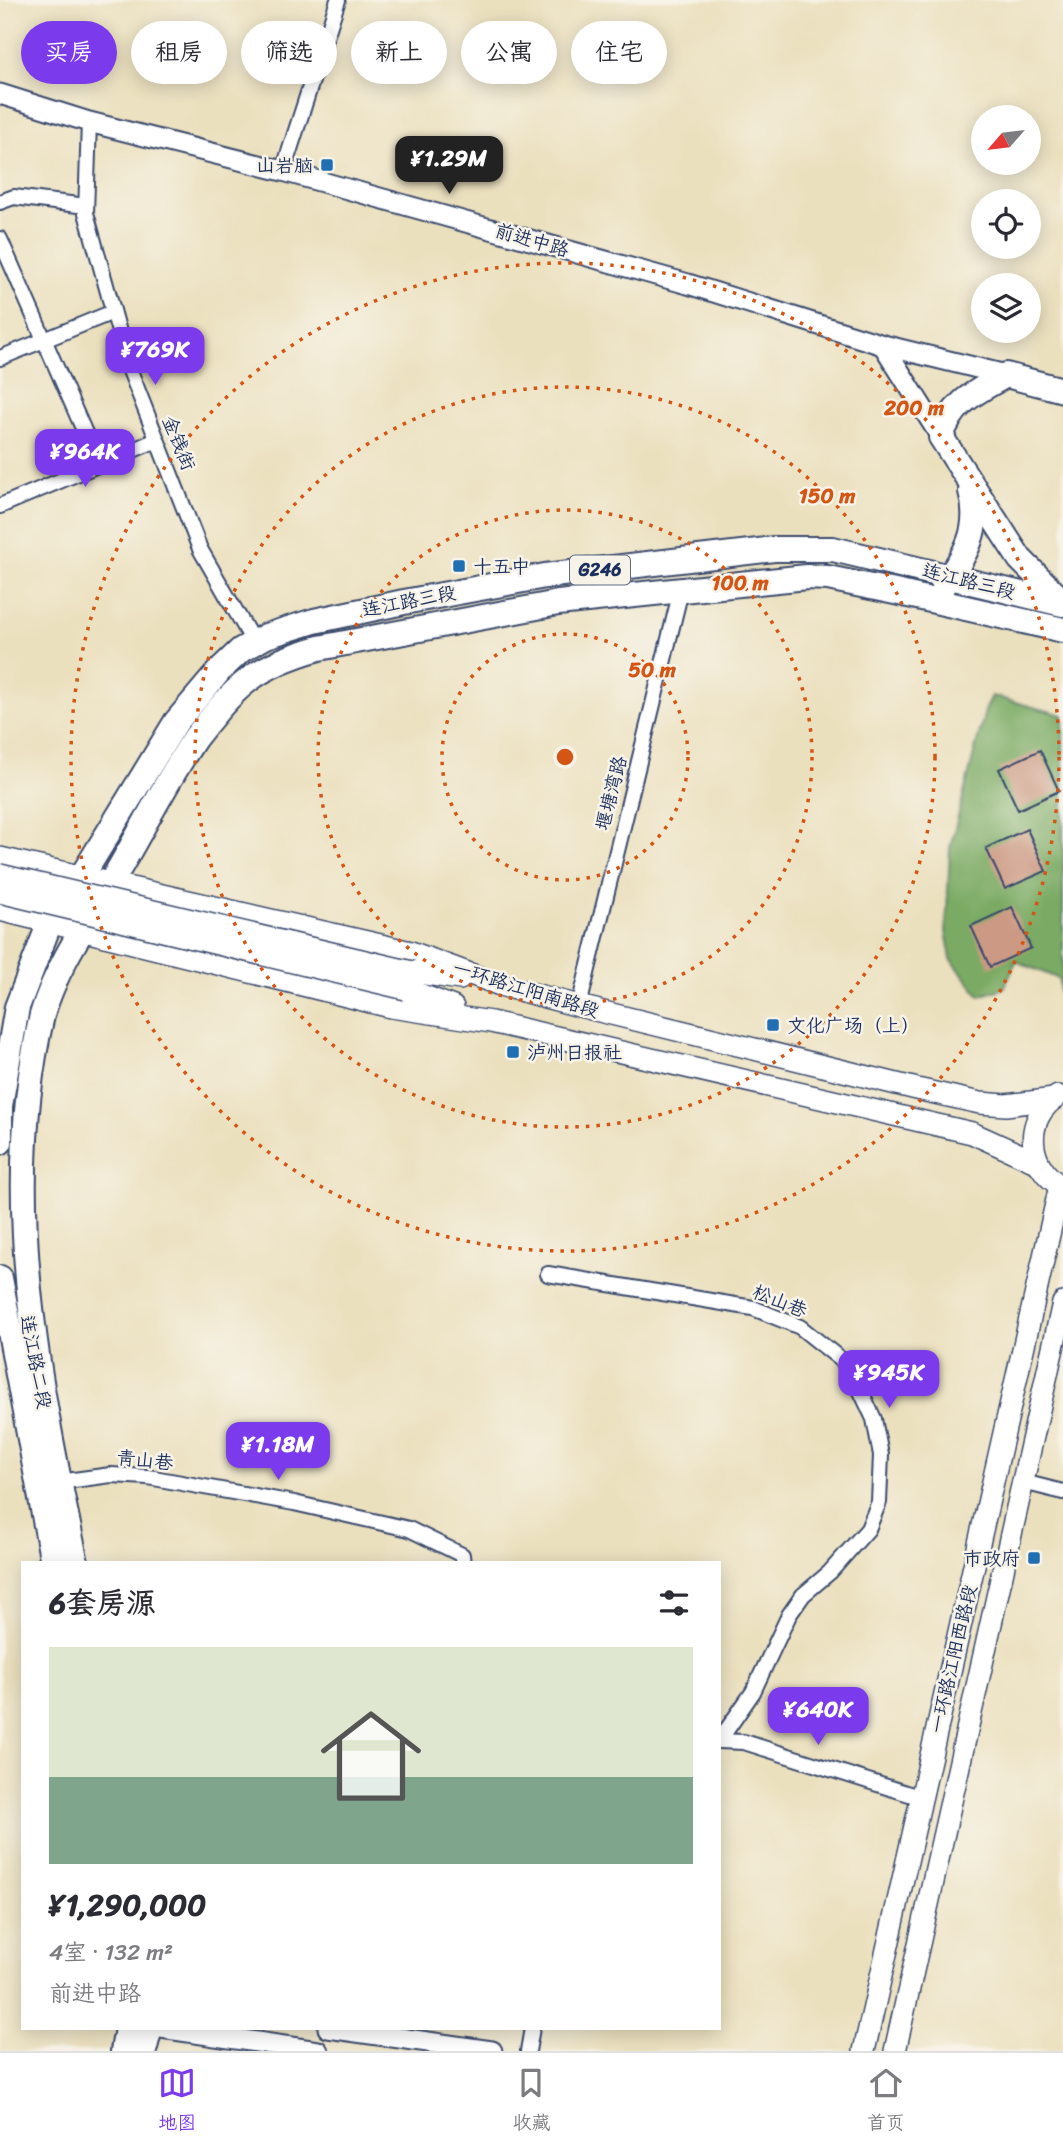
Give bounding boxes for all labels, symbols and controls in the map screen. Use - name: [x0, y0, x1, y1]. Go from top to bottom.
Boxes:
- chip: 买房: [21, 21, 117, 84]
- chip: 租房: [131, 21, 227, 84]
- chip: 筛选: [241, 21, 337, 84]
- chip: 新上: [351, 21, 447, 84]
- chip: 公寓: [461, 21, 557, 84]
- chip: 住宅: [571, 21, 667, 84]
- north arrow: [971, 105, 1041, 175]
- map controls: [971, 105, 1041, 343]
- pin: ¥1.29M: [392, 136, 506, 196]
- text: ¥1.29M: [411, 138, 487, 179]
- place label: 山岩脑: [256, 149, 313, 182]
- marker: 山岩脑: [319, 157, 335, 173]
- button: locate: [971, 189, 1041, 259]
- street label: 前进中路: [491, 214, 573, 266]
- button: layers: [971, 273, 1041, 343]
- pin: ¥769K: [106, 328, 204, 387]
- text: ¥769K: [121, 329, 189, 370]
- text: 200 m: [883, 389, 945, 427]
- street label: 金钱街: [153, 410, 205, 476]
- pin: ¥964K: [36, 430, 134, 489]
- text: ¥964K: [51, 431, 119, 472]
- text: 150 m: [799, 477, 856, 515]
- place label: 十五中: [473, 550, 530, 583]
- street label: 连江路三段: [919, 553, 1019, 609]
- road number: G246: [570, 556, 630, 584]
- marker: 十五中: [451, 558, 467, 574]
- text: 100 m: [711, 564, 769, 602]
- street label: 连江路三段: [359, 576, 459, 626]
- text: 50 m: [628, 651, 677, 689]
- centre of rings: [553, 745, 577, 769]
- street label: 堰塘湾路: [586, 752, 636, 834]
- street label: 一环路江阳南路段: [448, 951, 604, 1027]
- place label: 文化广场（上）: [787, 1009, 920, 1042]
- marker: 文化广场（上）: [765, 1017, 781, 1033]
- place label: 泸州日报社: [527, 1036, 622, 1069]
- marker: 泸州日报社: [505, 1044, 521, 1060]
- street label: 松山巷: [747, 1275, 813, 1327]
- street label: 连江路二段: [11, 1312, 61, 1412]
- pin: ¥945K: [840, 1350, 938, 1410]
- text: ¥945K: [854, 1352, 924, 1393]
- pin: ¥1.18M: [221, 1422, 335, 1482]
- text: ¥1.18M: [242, 1424, 314, 1465]
- street label: 青山巷: [115, 1441, 175, 1479]
- place label: 市政府: [963, 1542, 1020, 1575]
- marker: 市政府: [1026, 1550, 1042, 1566]
- text: 6套房源: [49, 1576, 156, 1630]
- street label: 一环路江阳西路段: [920, 1581, 986, 1737]
- icon: filters: [655, 1584, 693, 1622]
- pin: ¥640K: [769, 1688, 867, 1747]
- text: ¥640K: [784, 1689, 852, 1730]
- icon: home: [308, 1693, 434, 1819]
- text: ¥1,290,000: [49, 1878, 206, 1932]
- text: 4室 · 132 m²: [49, 1932, 173, 1973]
- text: 前进中路: [49, 1973, 141, 2014]
- tab: 地图: [158, 2064, 196, 2139]
- tab: 收藏: [512, 2064, 551, 2139]
- tab: 首页: [867, 2064, 905, 2139]

